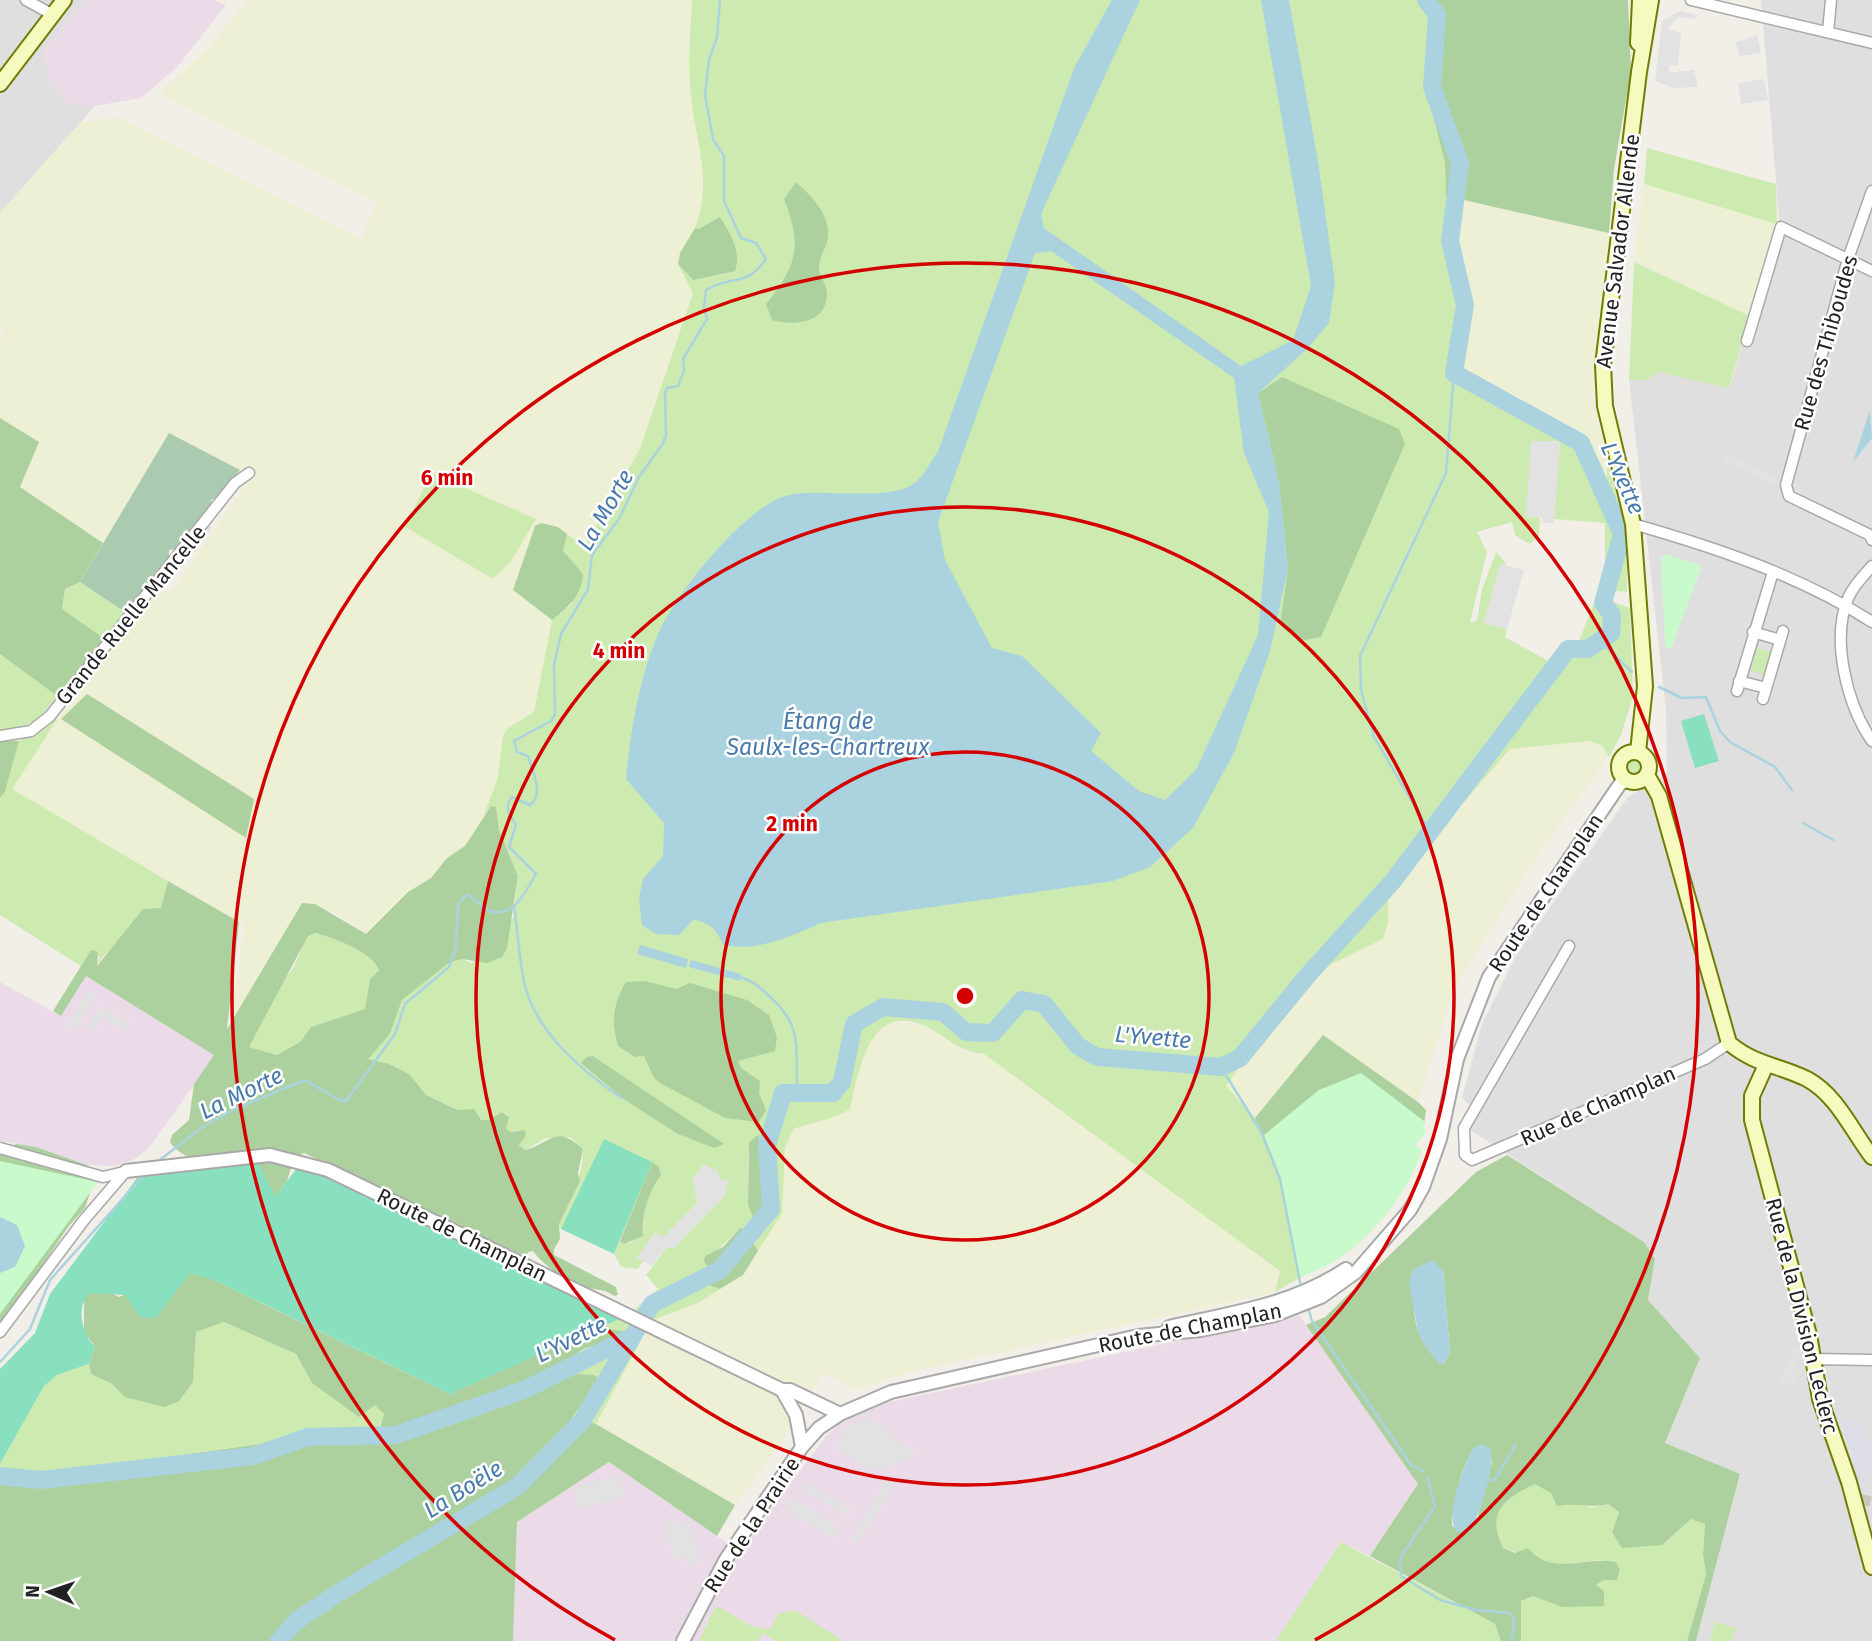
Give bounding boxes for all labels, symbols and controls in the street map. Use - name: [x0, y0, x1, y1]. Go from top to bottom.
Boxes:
- street label: Avenue Salvador Allende: [1591, 132, 1645, 370]
- street label: Rue des Thiboudes: [1789, 252, 1864, 434]
- water label: L'Yvette: [1595, 437, 1651, 519]
- water label: La Morte: [571, 464, 639, 556]
- text: 6 min: [421, 465, 473, 491]
- street label: Grande Ruelle Mancelle: [50, 520, 212, 710]
- text: 4 min: [593, 638, 645, 664]
- water label: Étang de Saulx-les-Chartreux: [726, 706, 930, 761]
- street label: Route de Champlan: [1483, 809, 1609, 977]
- text: 2 min: [766, 811, 818, 837]
- centre of rings: [953, 984, 977, 1008]
- water label: L'Yvette: [1114, 1020, 1192, 1054]
- street label: Rue de Champlan: [1516, 1060, 1680, 1152]
- water label: La Morte: [195, 1061, 287, 1125]
- street label: Route de Champlan: [373, 1182, 551, 1288]
- street label: Rue de la Division Leclerc: [1760, 1195, 1844, 1437]
- street label: Route de Champlan: [1096, 1297, 1284, 1359]
- water label: L'Yvette: [531, 1310, 611, 1368]
- street label: Rue de la Prairie: [698, 1452, 806, 1598]
- water label: La Boële: [419, 1454, 507, 1524]
- north arrow: [14, 1557, 84, 1627]
- text: N: [21, 1585, 44, 1598]

